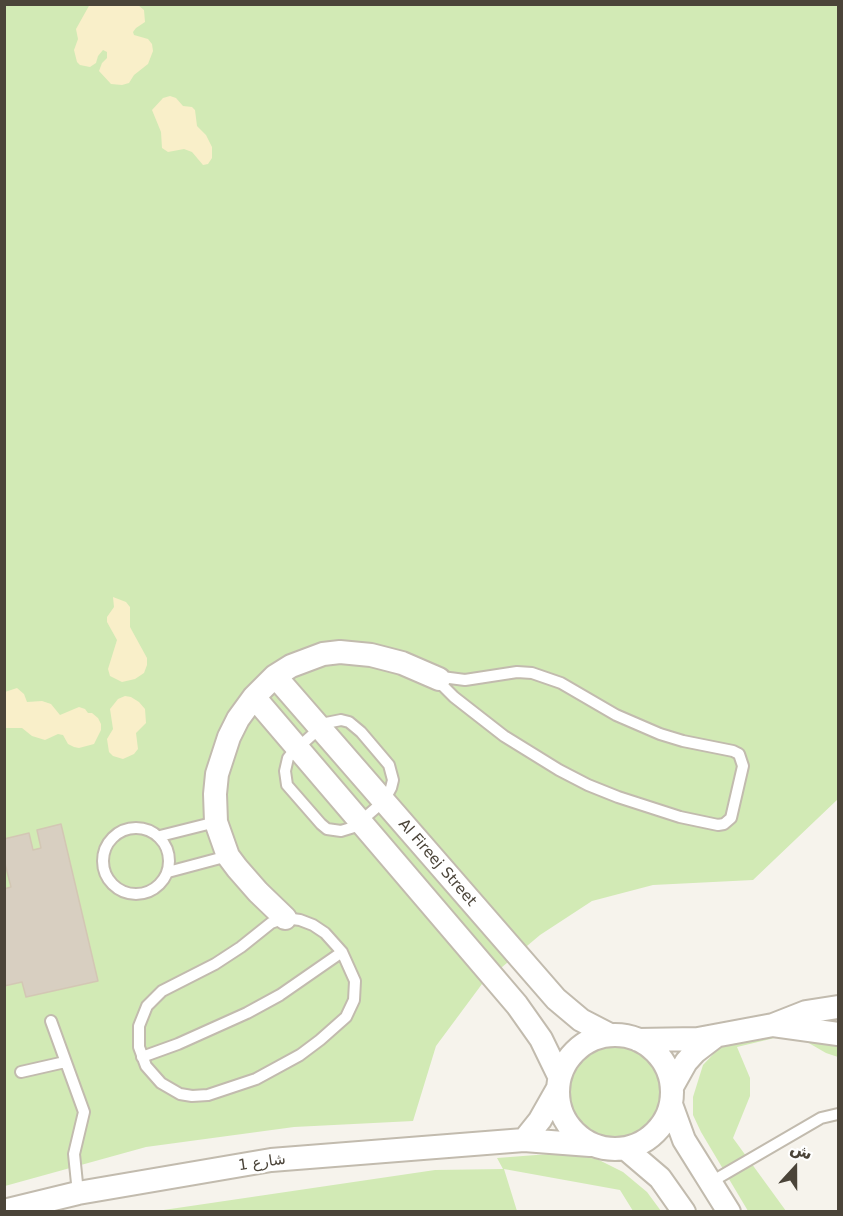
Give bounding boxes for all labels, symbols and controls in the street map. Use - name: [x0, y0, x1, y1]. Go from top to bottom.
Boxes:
- street label: Al Fireej Street: [394, 816, 480, 910]
- north arrow: [765, 1138, 825, 1198]
- text: ش: [788, 1138, 815, 1164]
- street label: شارع 1: [237, 1151, 287, 1175]

